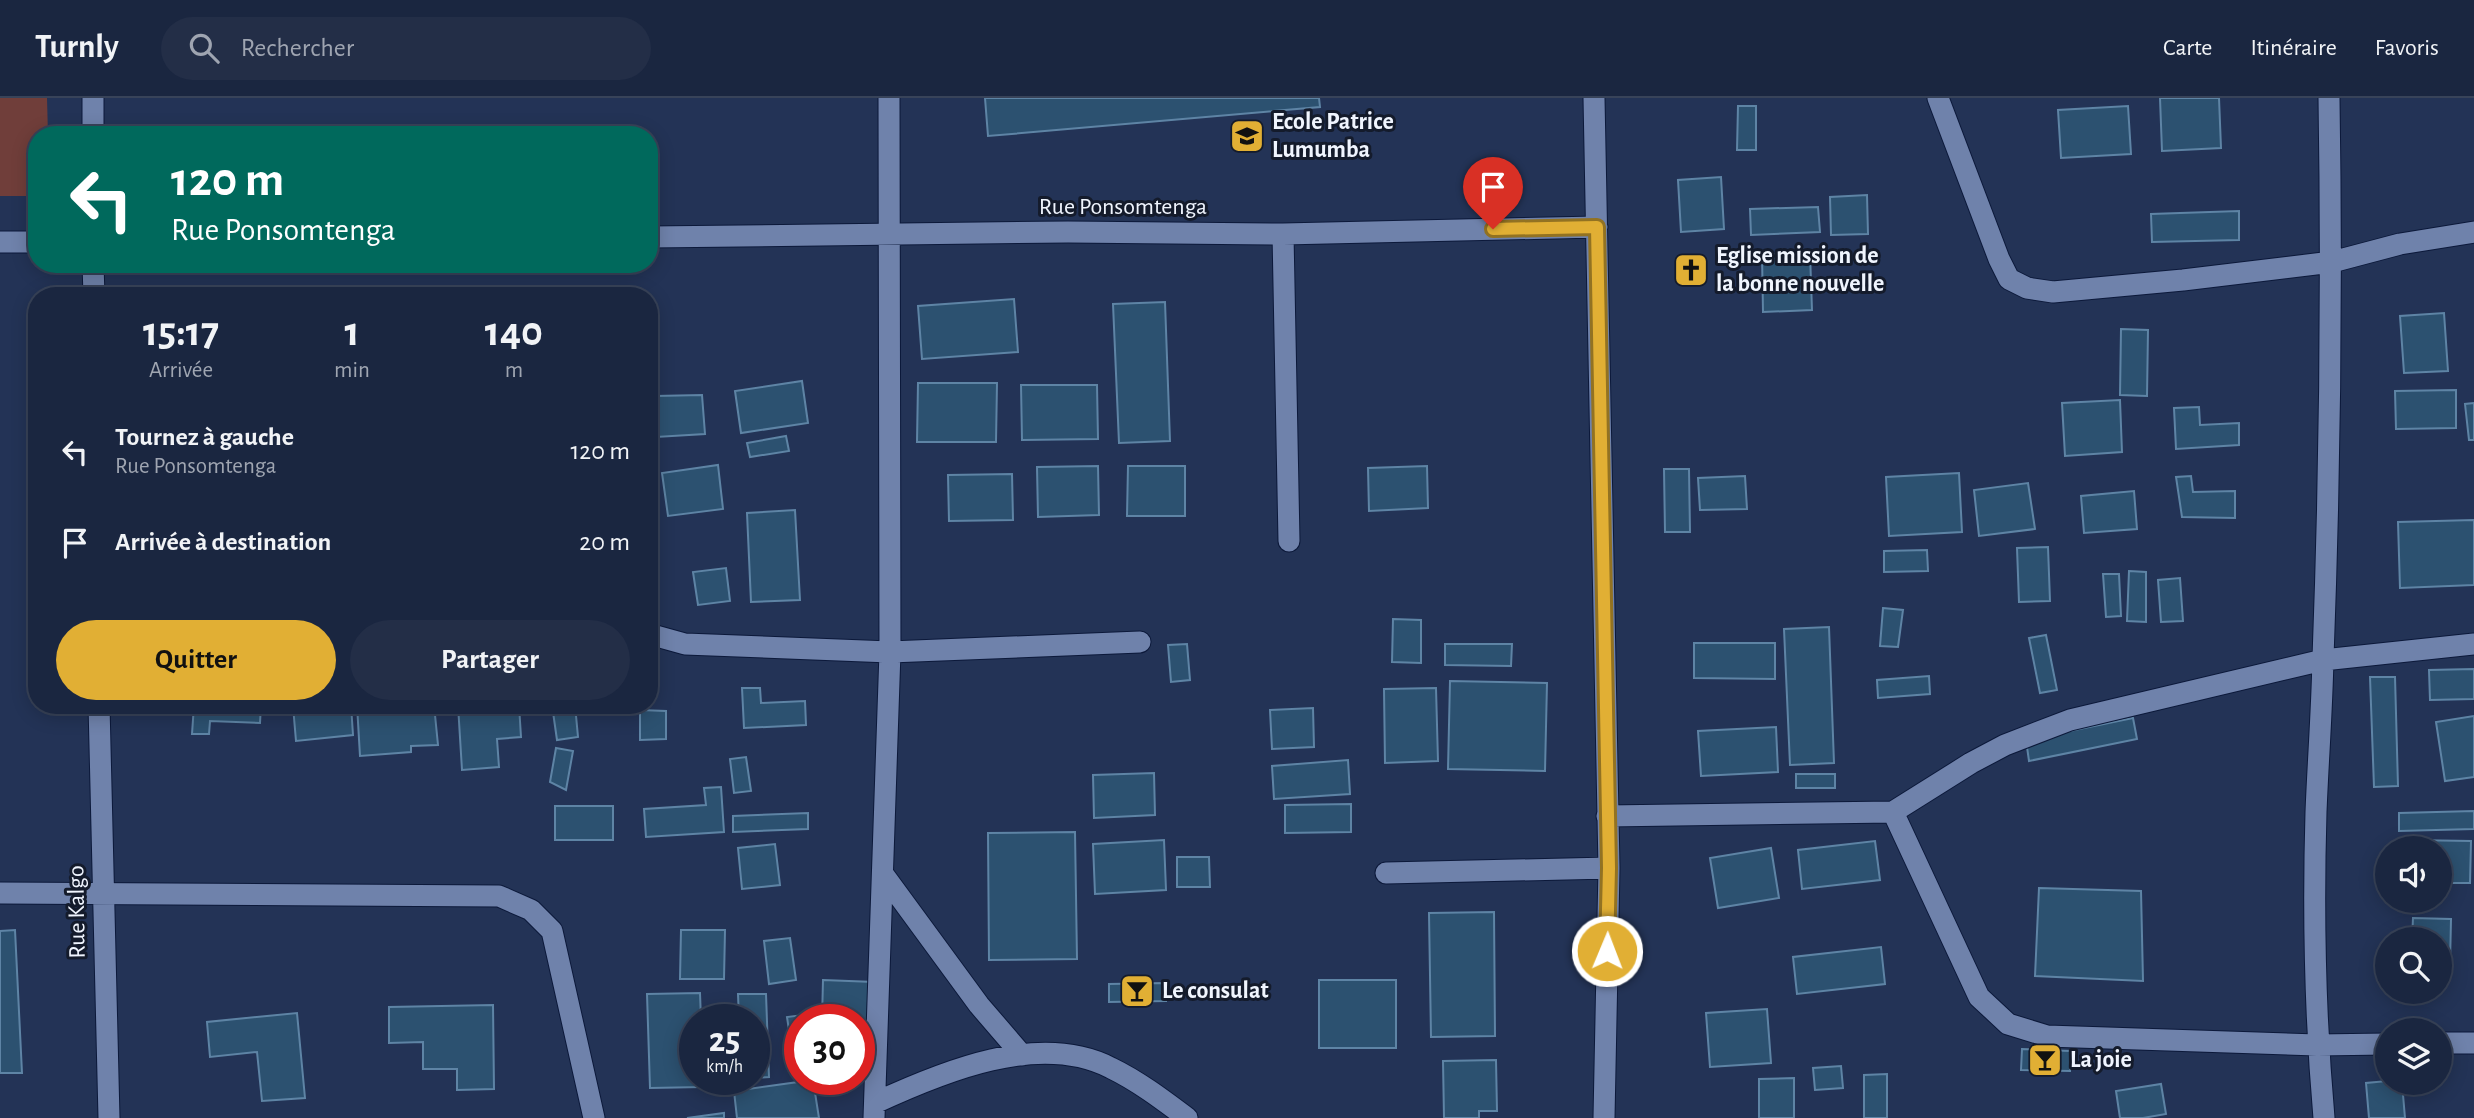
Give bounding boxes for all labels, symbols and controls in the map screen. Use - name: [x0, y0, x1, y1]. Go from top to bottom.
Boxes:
- search box: [161, 17, 651, 80]
- icon: search: [185, 29, 223, 67]
- text: Turnly: [35, 31, 119, 64]
- text: Rechercher: [241, 35, 354, 61]
- text: Carte: [2163, 36, 2212, 60]
- text: Itinéraire: [2250, 36, 2337, 60]
- text: Favoris: [2375, 36, 2439, 60]
- place label: Ecole Patrice Lumumba: [1272, 110, 1394, 162]
- school or university icon: Ecole Patrice Lumumba: [1228, 117, 1266, 155]
- icon: left: [56, 154, 147, 245]
- text: 120 m: [171, 156, 284, 205]
- pin: [1463, 157, 1523, 229]
- icon: arrive: [1474, 168, 1512, 206]
- street label: Rue Ponsomtenga: [1039, 195, 1207, 219]
- text: Rue Ponsomtenga: [171, 214, 395, 246]
- place label: Eglise mission de la bonne nouvelle: [1716, 244, 1884, 296]
- church icon: Eglise mission de la bonne nouvelle: [1672, 251, 1710, 289]
- text: 15:17: [143, 311, 219, 353]
- text: 1: [344, 311, 360, 353]
- text: 140: [485, 311, 543, 353]
- text: Arrivée: [149, 359, 213, 382]
- text: min: [334, 359, 370, 382]
- text: m: [505, 359, 523, 382]
- text: Tournez à gauche: [115, 424, 294, 450]
- icon: left: [56, 433, 94, 471]
- text: 120 m: [570, 438, 630, 464]
- text: Rue Ponsomtenga: [115, 455, 276, 478]
- icon: arrive: [56, 524, 94, 562]
- text: Arrivée à destination: [115, 529, 331, 555]
- text: 20 m: [579, 529, 630, 555]
- button: Quitter: [56, 620, 336, 700]
- button: Partager: [350, 620, 630, 700]
- map controls: [2375, 836, 2452, 1095]
- button: sound: [2375, 836, 2452, 913]
- street label: Rue Kalgo: [64, 865, 90, 959]
- position arrow: [1570, 914, 1644, 988]
- button: search: [2375, 927, 2452, 1004]
- bar icon: Le consulat: [1118, 972, 1156, 1010]
- place label: Le consulat: [1162, 979, 1269, 1003]
- speed limit sign: 30: [784, 1004, 875, 1095]
- button: layers: [2375, 1018, 2452, 1095]
- text: 25: [709, 1023, 740, 1058]
- bar icon: La joie: [2026, 1041, 2064, 1079]
- place label: La joie: [2070, 1048, 2132, 1072]
- text: km/h: [706, 1058, 743, 1076]

